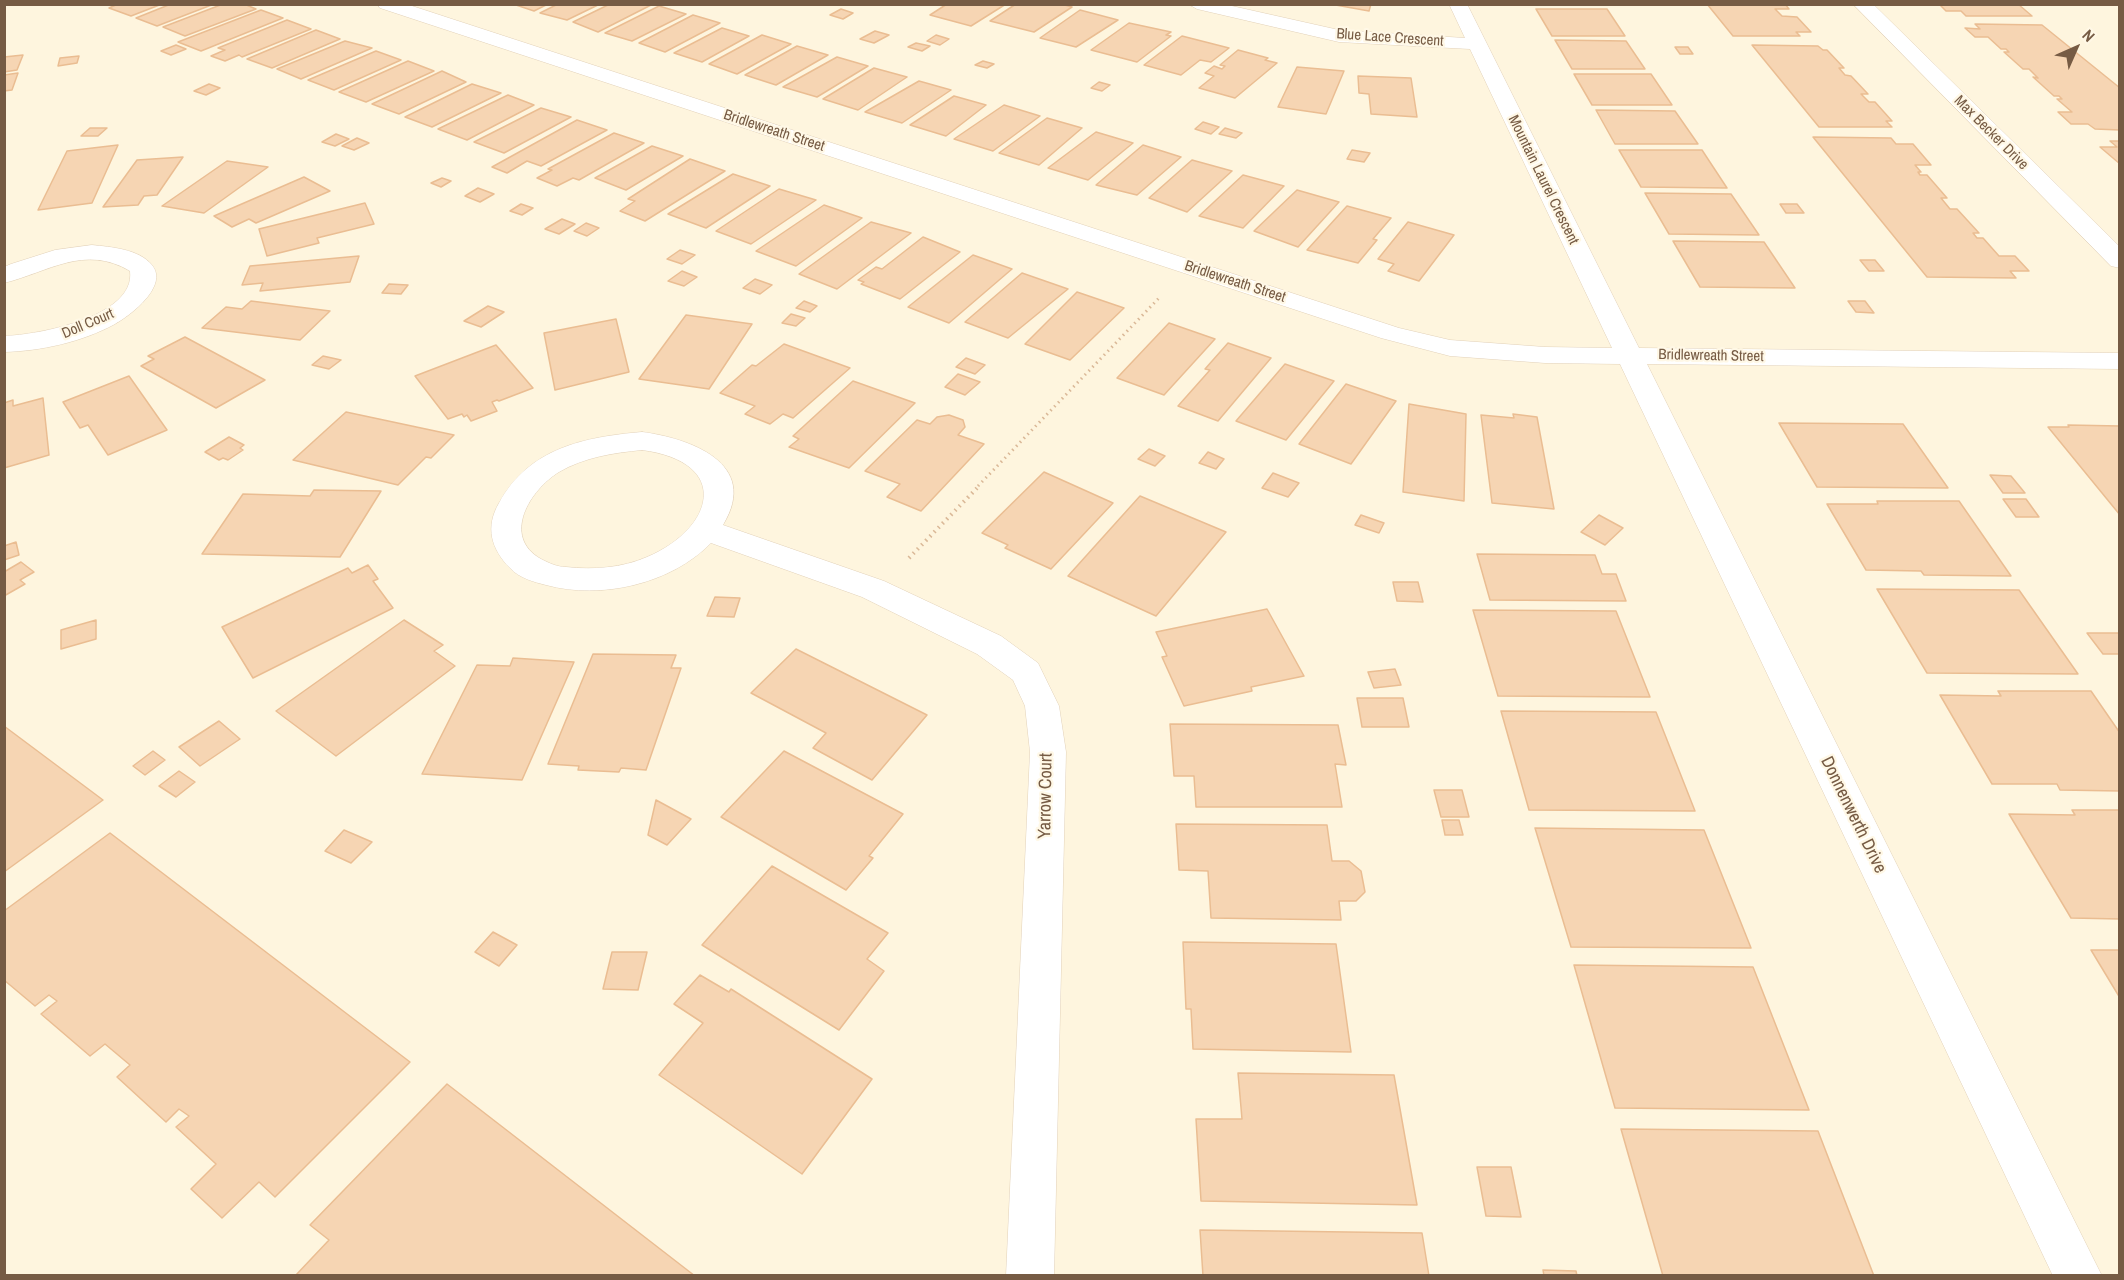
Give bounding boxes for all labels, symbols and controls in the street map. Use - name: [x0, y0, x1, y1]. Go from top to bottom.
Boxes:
- north arrow: [2046, 18, 2106, 78]
- text: N: [2078, 24, 2100, 46]
- street label: Blue Lace Crescent: [1336, 25, 1444, 51]
- street label: Max Becker Drive: [1950, 92, 2032, 174]
- street label: Bridlewreath Street: [721, 106, 827, 156]
- street label: Mountain Laurel Crescent: [1504, 112, 1582, 248]
- street label: Bridlewreath Street: [1182, 257, 1288, 307]
- street label: Doll Court: [59, 305, 117, 343]
- street label: Bridlewreath Street: [1658, 346, 1764, 366]
- street label: Yarrow Court: [1034, 753, 1058, 839]
- street label: Donnenwerth Drive: [1815, 753, 1891, 877]

